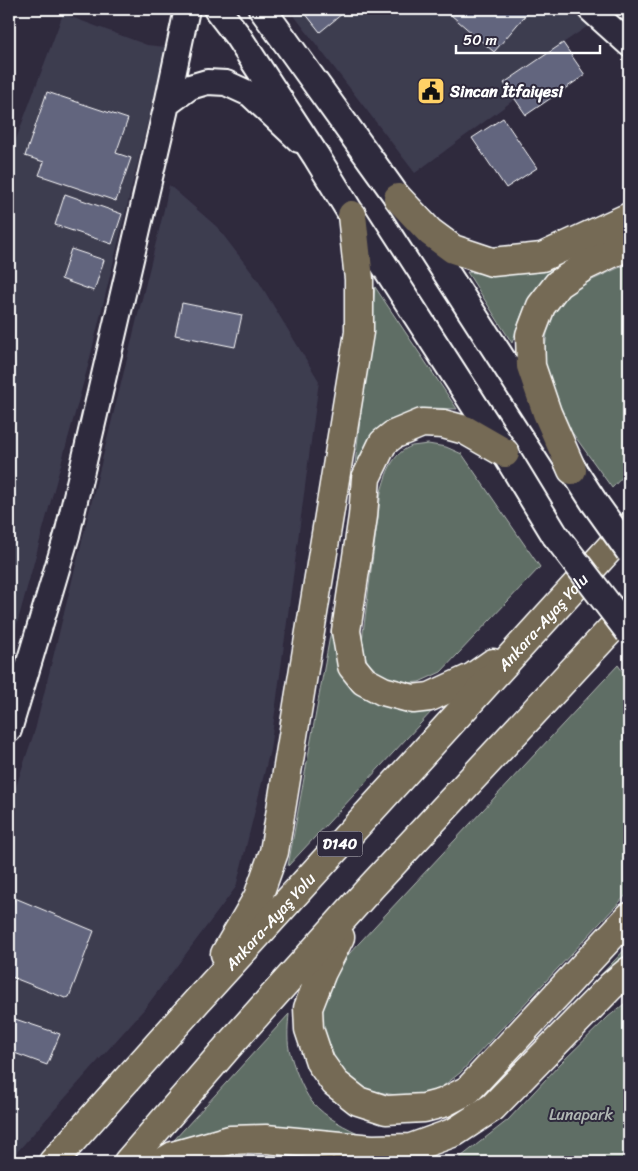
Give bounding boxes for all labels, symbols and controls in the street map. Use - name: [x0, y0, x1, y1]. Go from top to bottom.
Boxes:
- scale bar: [456, 22, 599, 54]
- text: 50 m: [463, 27, 498, 53]
- public building icon: Sincan İtfaiyesi: [416, 76, 446, 106]
- place label: Sincan İtfaiyesi: [449, 77, 563, 106]
- street label: Ankara-Ayaş Yolu: [490, 566, 596, 679]
- road number: D140: [318, 832, 362, 856]
- street label: Ankara-Ayaş Yolu: [217, 865, 323, 978]
- park label: Lunapark: [549, 1100, 614, 1129]

